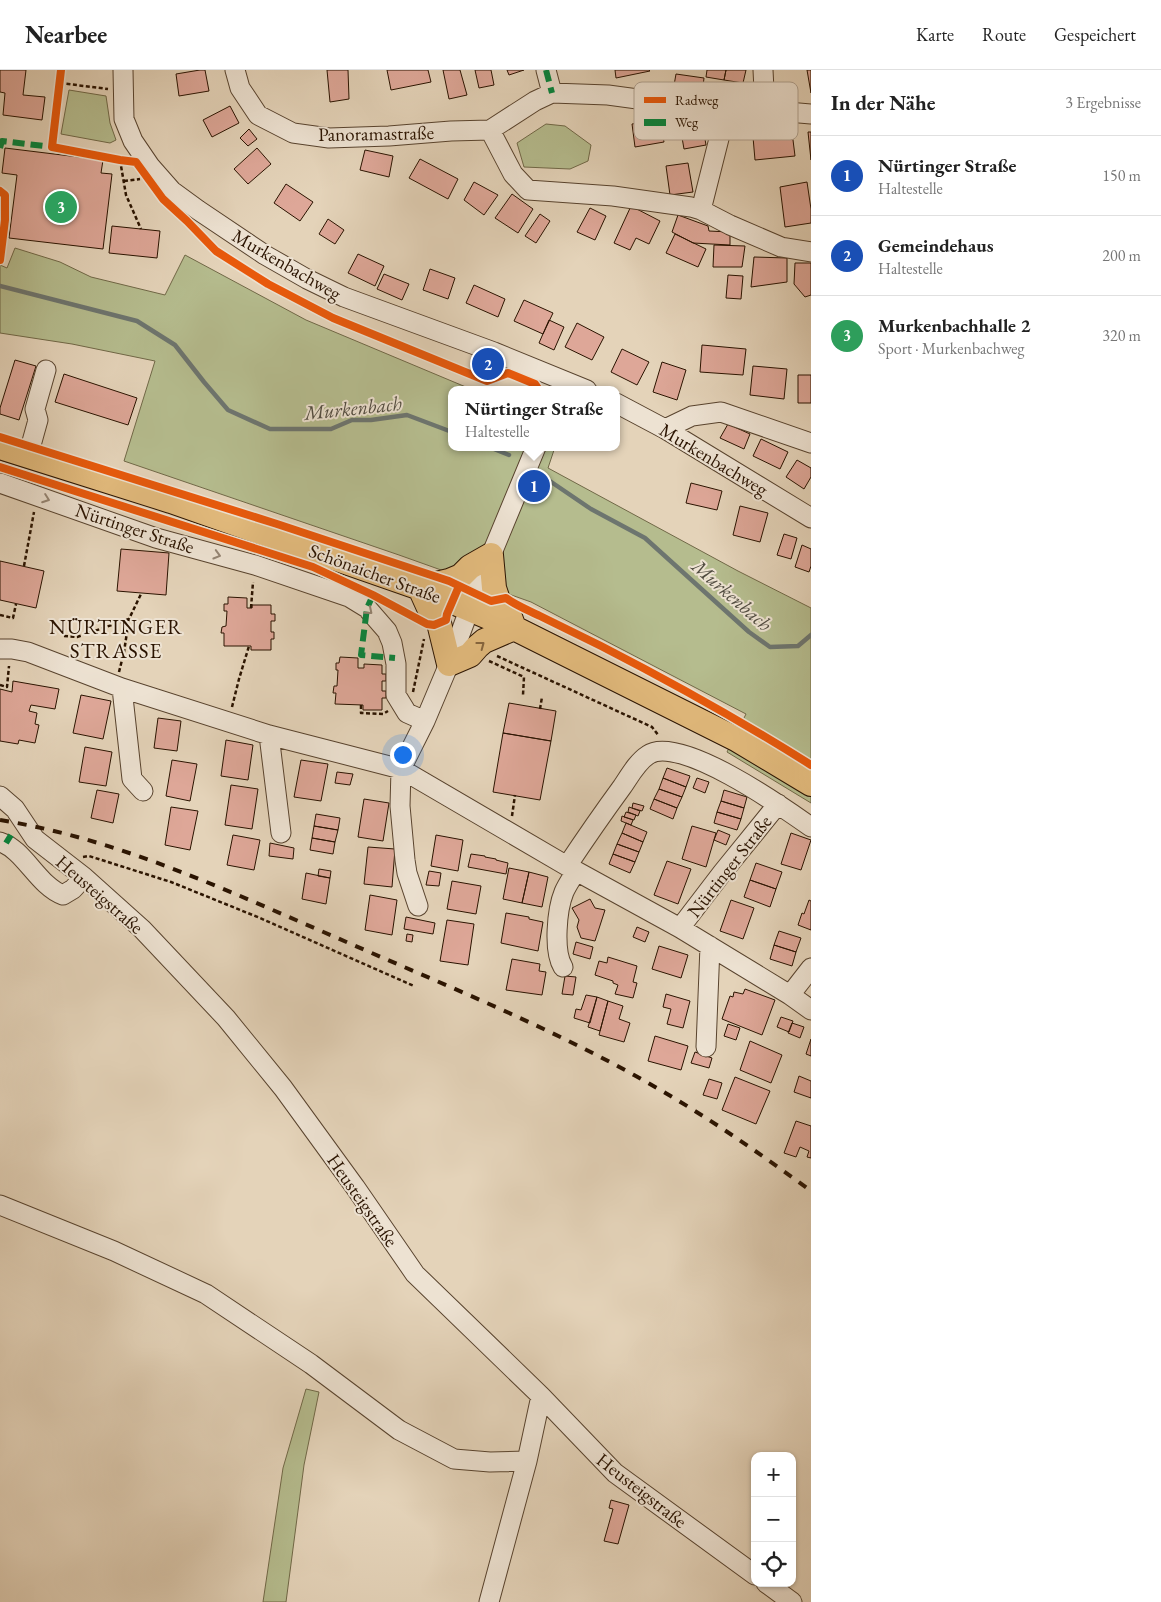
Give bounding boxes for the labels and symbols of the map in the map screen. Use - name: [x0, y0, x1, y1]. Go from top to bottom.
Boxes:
- legend: [634, 82, 798, 140]
- text: Radweg: [675, 91, 719, 109]
- text: Weg: [675, 113, 699, 131]
- street label: Panoramastraße: [318, 120, 434, 147]
- pin: 3: [45, 188, 77, 226]
- street label: Murkenbachweg: [228, 223, 346, 306]
- pin: 2: [472, 345, 504, 383]
- water label: Murkenbach: [302, 390, 403, 426]
- street label: Murkenbachweg: [655, 417, 773, 502]
- pin: 1: [518, 467, 550, 505]
- one-way arrow: [42, 493, 50, 503]
- street label: Nürtinger Straße: [72, 497, 197, 559]
- street label: Schönaicher Straße: [305, 538, 444, 609]
- one-way arrow: [213, 549, 221, 559]
- water label: Murkenbach: [686, 552, 778, 637]
- one-way arrow: [363, 605, 372, 614]
- district label: NÜRTINGER STRASSE: [49, 613, 183, 664]
- one-way arrow: [475, 642, 485, 651]
- your location: [390, 742, 416, 768]
- street label: Nürtinger Straße: [681, 810, 777, 923]
- street label: Heusteigstraße: [51, 849, 149, 939]
- street label: Heusteigstraße: [321, 1149, 404, 1252]
- street label: Heusteigstraße: [591, 1447, 692, 1534]

